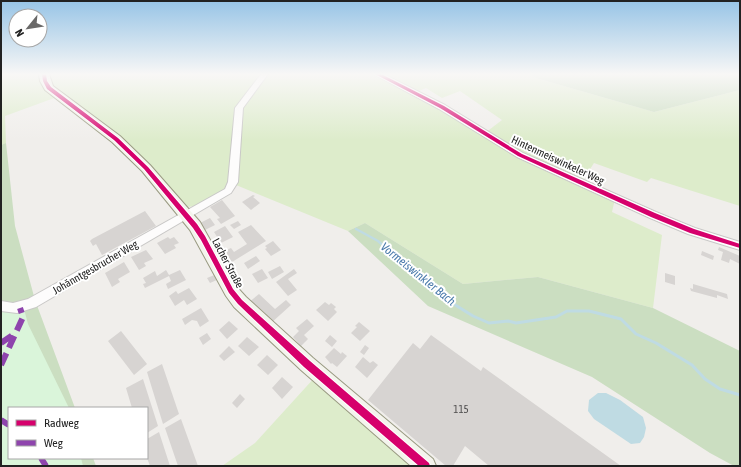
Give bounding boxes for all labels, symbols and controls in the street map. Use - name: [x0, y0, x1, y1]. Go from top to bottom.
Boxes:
- north arrow: [8, 8, 48, 48]
- text: N: [13, 27, 26, 39]
- street label: Hintenmeiswinkeler Weg: [510, 133, 607, 187]
- street label: Lacher Straße: [210, 236, 246, 290]
- street label: Johänntgesbrucher Weg: [50, 238, 140, 296]
- water label: Vormeiswinkler Bach: [378, 240, 458, 308]
- house number: 115: [453, 403, 469, 415]
- legend: [8, 407, 148, 459]
- text: Radweg: [44, 416, 80, 430]
- text: Weg: [44, 436, 64, 450]

